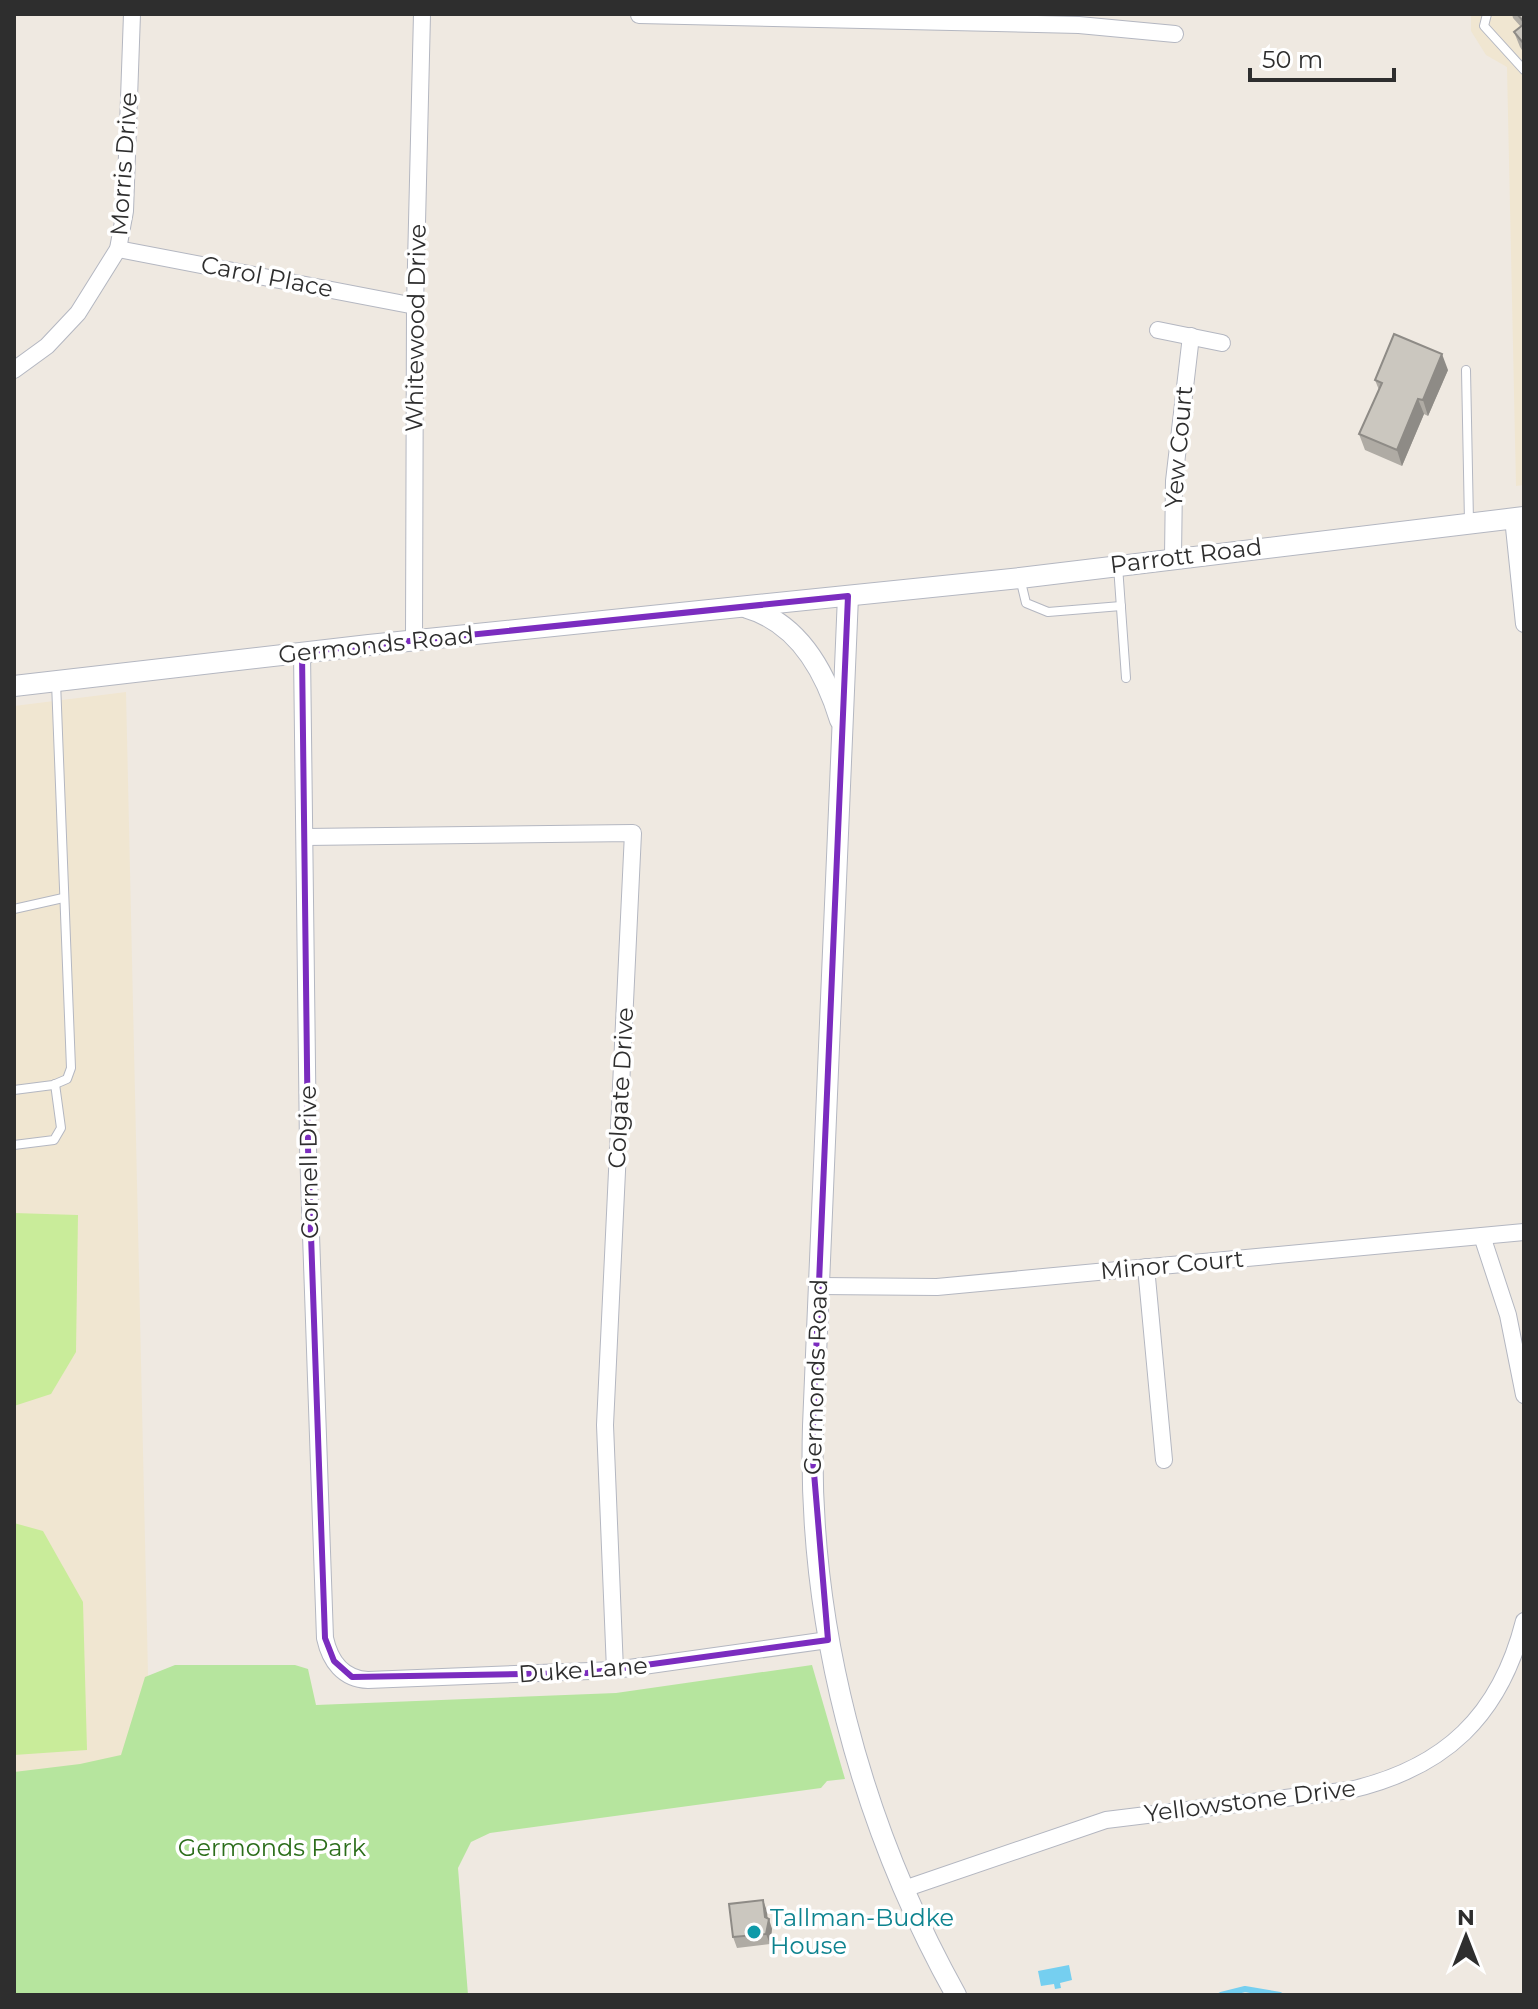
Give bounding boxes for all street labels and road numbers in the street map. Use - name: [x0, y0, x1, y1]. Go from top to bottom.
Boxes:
- street label: Morris Drive: [104, 91, 143, 237]
- street label: Whitewood Drive: [399, 223, 432, 432]
- street label: Carol Place: [199, 250, 336, 304]
- street label: Yew Court: [1159, 384, 1198, 509]
- street label: Parrott Road: [1108, 532, 1264, 579]
- street label: Germonds Road: [277, 620, 475, 669]
- street label: Colgate Drive: [602, 1007, 639, 1169]
- street label: Cornell Drive: [293, 1085, 324, 1239]
- street label: Minor Court: [1099, 1244, 1245, 1285]
- street label: Germonds Road: [798, 1278, 833, 1476]
- street label: Duke Lane: [517, 1651, 649, 1688]
- street label: Yellowstone Drive: [1143, 1773, 1357, 1828]

